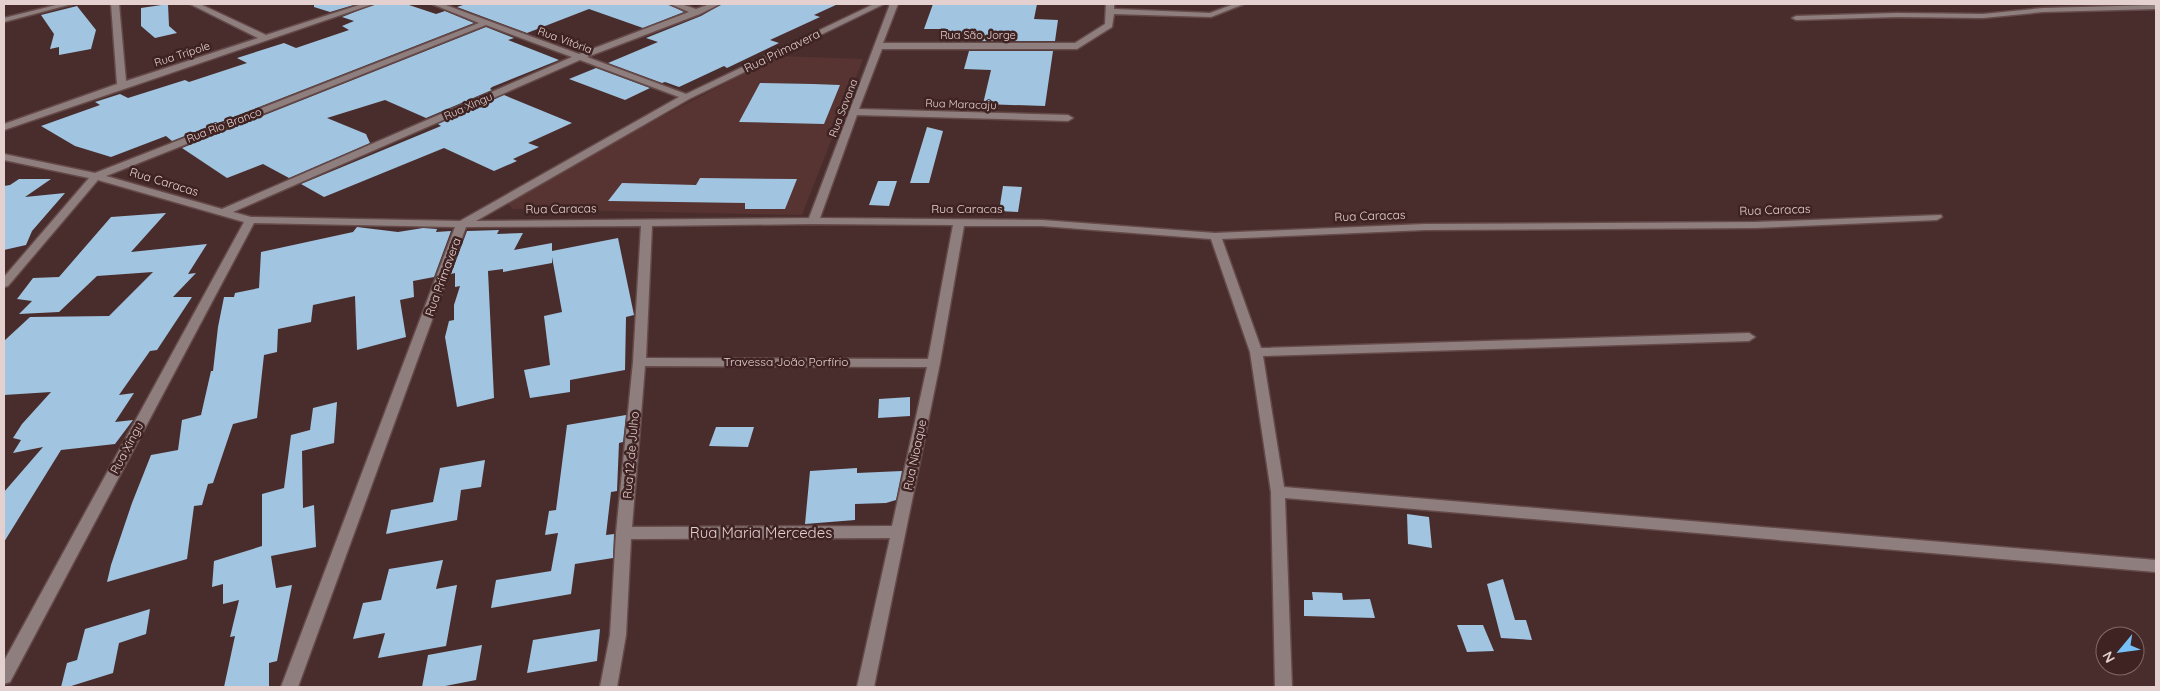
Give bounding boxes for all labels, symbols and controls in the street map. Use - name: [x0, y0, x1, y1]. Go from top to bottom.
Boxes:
- street label: Rua Vitória: [536, 24, 594, 56]
- street label: Rua Primavera: [741, 26, 822, 75]
- street label: Rua São Jorge: [940, 28, 1016, 42]
- street label: Rua Trípole: [152, 38, 212, 70]
- street label: Rua Savana: [825, 77, 861, 139]
- street label: Rua Xingu: [442, 89, 494, 123]
- street label: Rua Maracaju: [925, 96, 997, 112]
- street label: Rua Rio Branco: [185, 104, 264, 146]
- street label: Rua Caracas: [128, 164, 201, 199]
- street label: Rua Caracas: [525, 200, 597, 217]
- street label: Rua Caracas: [931, 201, 1003, 216]
- street label: Rua Caracas: [1739, 201, 1811, 218]
- street label: Rua Caracas: [1334, 207, 1406, 224]
- street label: Rua Primavera: [421, 235, 464, 318]
- street label: Travessa João Porfírio: [723, 354, 849, 369]
- street label: Rua 12 de Julho: [619, 411, 642, 499]
- street label: Rua Nioaque: [900, 418, 929, 492]
- street label: Rua Xingu: [107, 419, 146, 476]
- street label: Rua Maria Mercedes: [690, 523, 832, 542]
- north arrow: [2095, 626, 2145, 676]
- text: N: [2098, 648, 2119, 666]

